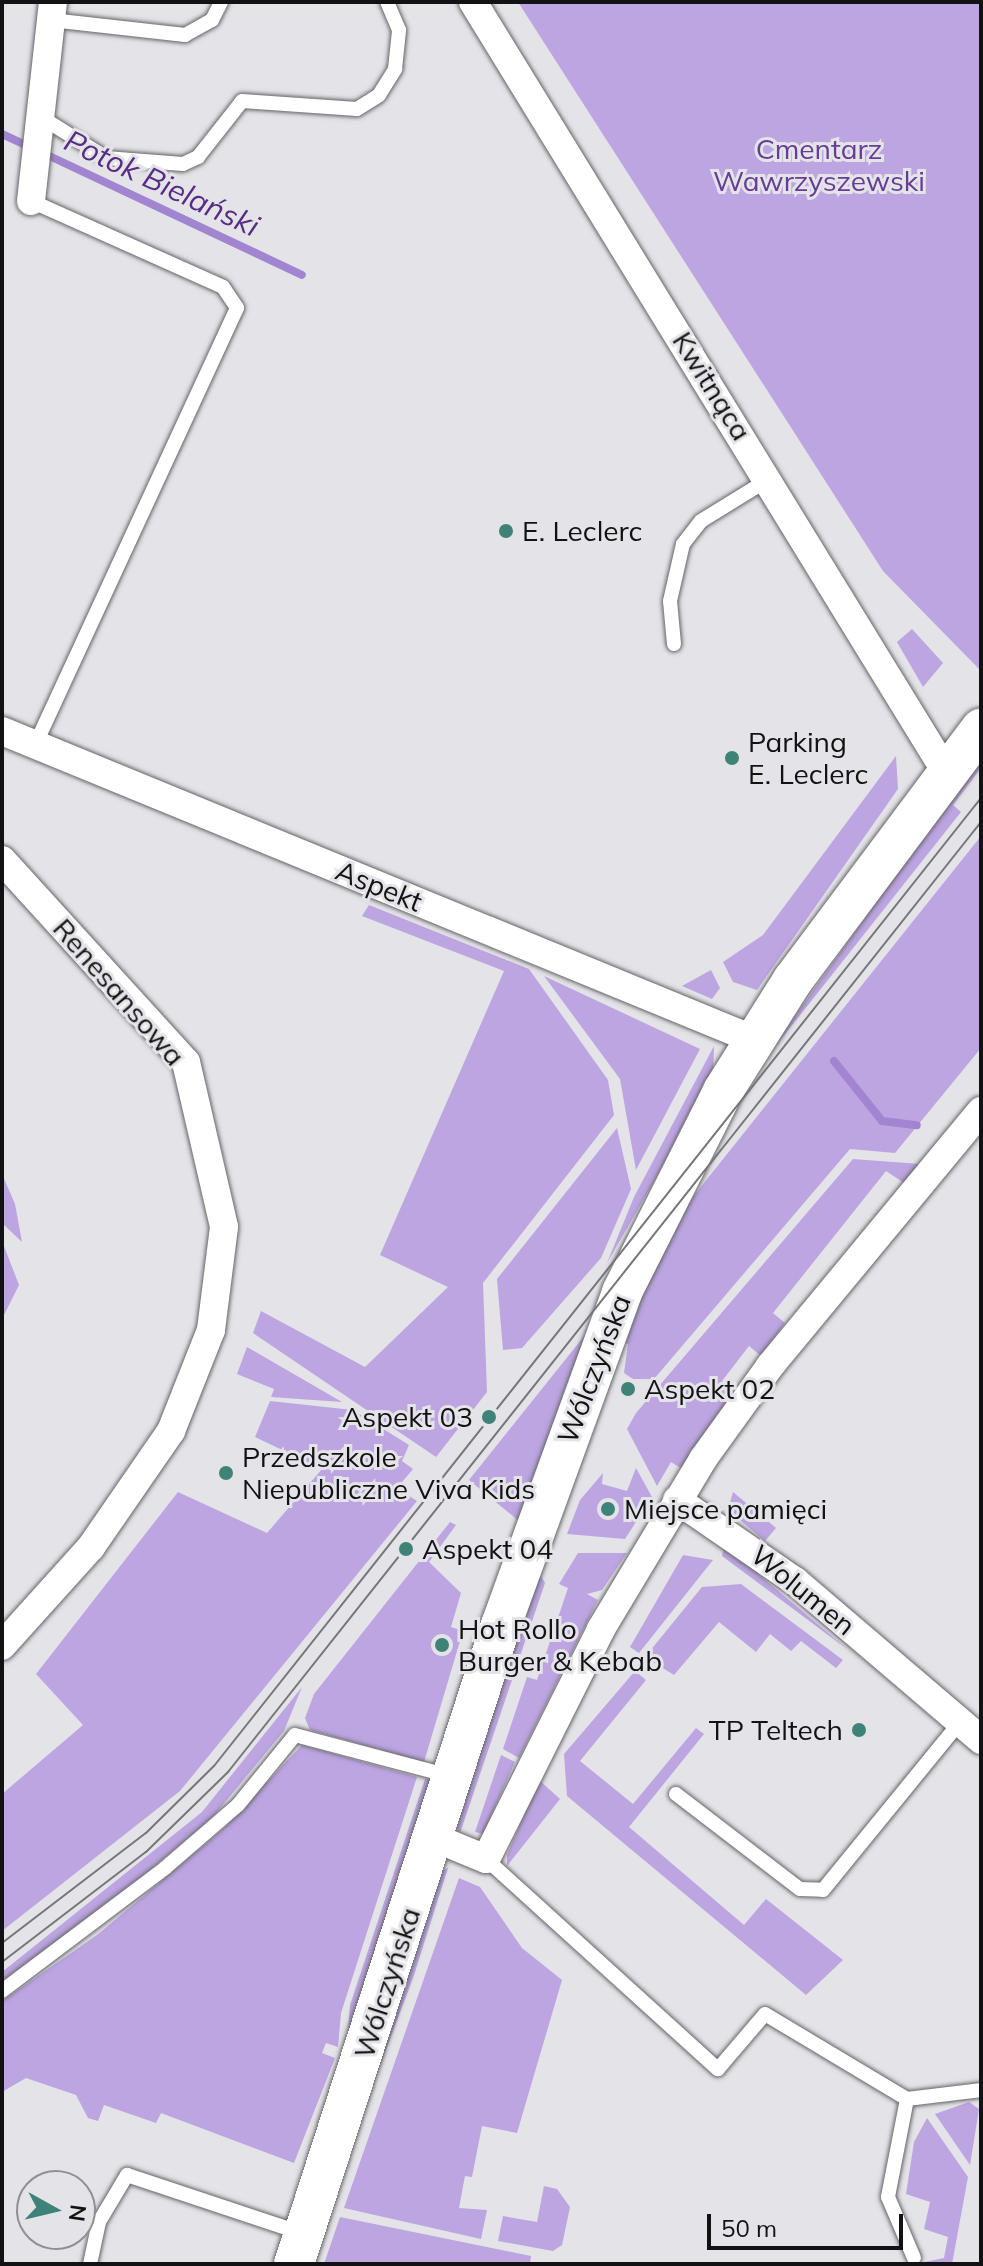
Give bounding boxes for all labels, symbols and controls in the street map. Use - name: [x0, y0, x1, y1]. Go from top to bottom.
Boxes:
- water label: Potok Bielański: [59, 122, 265, 244]
- park label: Cmentarz Wawrzyszewski: [713, 132, 925, 198]
- street label: Kwitnąca: [666, 326, 758, 446]
- place label: E. Leclerc: [522, 514, 642, 548]
- marker: E. Leclerc: [497, 522, 515, 540]
- place label: Parking E. Leclerc: [748, 725, 868, 791]
- marker: Parking E. Leclerc: [723, 749, 741, 767]
- street label: Aspekt: [331, 854, 427, 918]
- street label: Renesansowa: [46, 912, 192, 1072]
- street label: Wólczyńska: [550, 1290, 638, 1448]
- place label: Aspekt 02: [644, 1372, 775, 1406]
- marker: Aspekt 02: [619, 1380, 637, 1398]
- place label: Aspekt 03: [342, 1400, 473, 1434]
- marker: Aspekt 03: [480, 1408, 498, 1426]
- place label: Przedszkole Niepubliczne Viva Kids: [242, 1440, 535, 1506]
- marker: Przedszkole Niepubliczne Viva Kids: [217, 1464, 235, 1482]
- place label: Miejsce pamięci: [624, 1492, 827, 1526]
- marker: Miejsce pamięci: [599, 1500, 617, 1518]
- place label: Aspekt 04: [422, 1532, 553, 1566]
- street label: Wolumen: [744, 1538, 862, 1642]
- marker: Aspekt 04: [397, 1540, 415, 1558]
- place label: Hot Rollo Burger & Kebab: [458, 1612, 662, 1678]
- marker: Hot Rollo Burger & Kebab: [433, 1636, 451, 1654]
- place label: TP Teltech: [709, 1713, 843, 1747]
- marker: TP Teltech: [850, 1721, 868, 1739]
- street label: Wólczyńska: [347, 1903, 427, 2063]
- north arrow: [16, 2170, 96, 2250]
- scale bar: [711, 2198, 907, 2248]
- text: N: [63, 2203, 93, 2223]
- text: 50 m: [721, 2213, 777, 2243]

